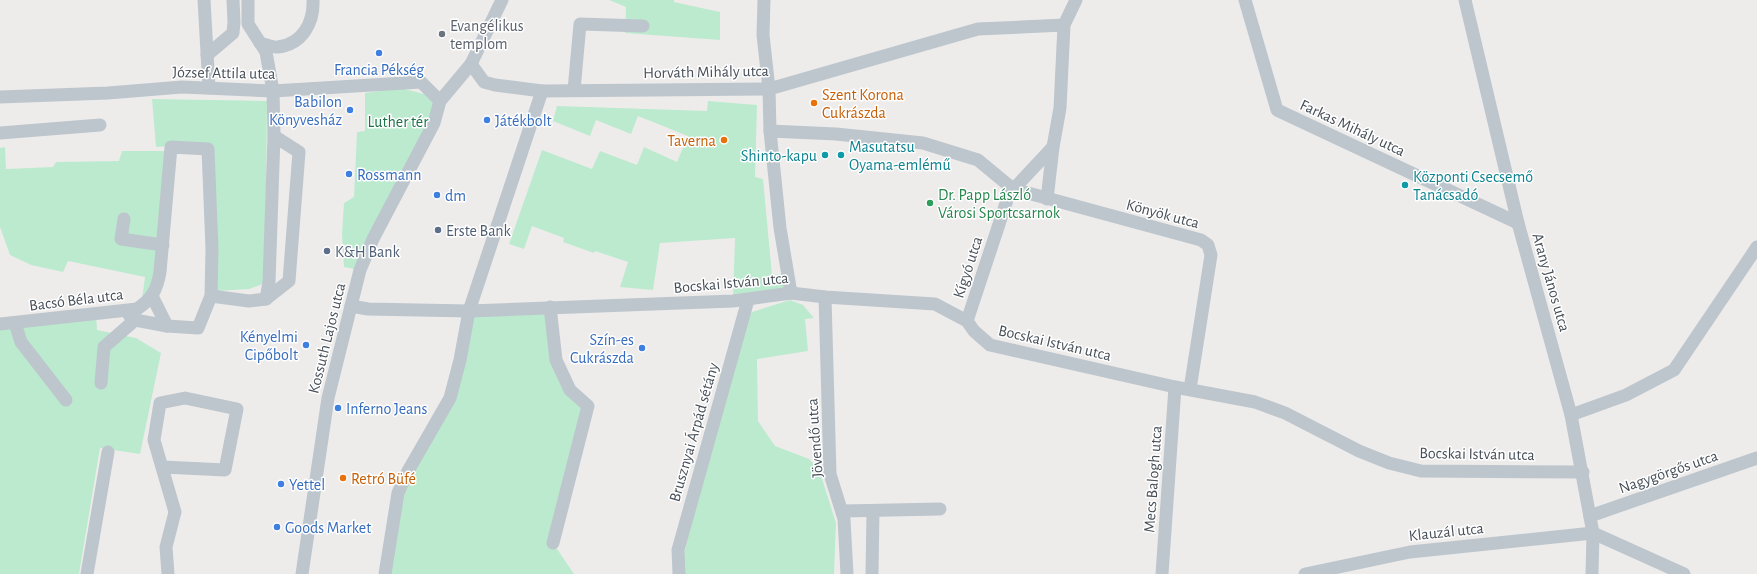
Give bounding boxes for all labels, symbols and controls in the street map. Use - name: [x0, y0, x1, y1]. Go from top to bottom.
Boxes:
- place label: Evangélikus templom: [450, 18, 524, 52]
- marker: Evangélikus templom: [437, 29, 447, 39]
- marker: Francia Pékség: [374, 48, 384, 58]
- place label: Francia Pékség: [334, 62, 424, 78]
- street label: Horváth Mihály utca: [643, 63, 769, 82]
- street label: József Attila utca: [172, 64, 276, 82]
- place label: Szent Korona Cukrászda: [822, 87, 904, 121]
- place label: Babilon Könyvesház: [269, 94, 342, 129]
- street label: Farkas Mihály utca: [1297, 97, 1408, 160]
- marker: Szent Korona Cukrászda: [809, 98, 819, 108]
- marker: Babilon Könyvesház: [345, 105, 355, 115]
- place label: Játékbolt: [495, 113, 552, 129]
- park label: Luther tér: [368, 114, 429, 130]
- marker: Játékbolt: [482, 115, 492, 125]
- place label: Taverna: [667, 133, 716, 149]
- marker: Taverna: [719, 135, 729, 145]
- place label: Masutatsu Oyama-emlémű: [849, 139, 951, 174]
- place label: Shinto-kapu: [741, 148, 817, 164]
- marker: Shinto-kapu: [820, 150, 830, 160]
- marker: Masutatsu Oyama-emlémű: [836, 150, 846, 160]
- place label: Rossmann: [357, 167, 421, 183]
- marker: Rossmann: [344, 169, 354, 179]
- place label: Központi Csecsemő Tanácsadó: [1413, 169, 1533, 203]
- marker: Központi Csecsemő Tanácsadó: [1400, 180, 1410, 190]
- place label: Dr. Papp László Városi Sportcsarnok: [938, 187, 1061, 221]
- place label: dm: [445, 188, 466, 204]
- marker: dm: [432, 190, 442, 200]
- street label: Könyök utca: [1124, 197, 1201, 232]
- marker: Dr. Papp László Városi Sportcsarnok: [925, 198, 935, 208]
- place label: Erste Bank: [446, 223, 512, 239]
- marker: Erste Bank: [433, 225, 443, 235]
- street label: Arany János utca: [1528, 231, 1573, 334]
- street label: Kígyó utca: [950, 234, 986, 301]
- place label: K&H Bank: [335, 244, 401, 260]
- marker: K&H Bank: [322, 246, 332, 256]
- street label: Bocskai István utca: [673, 270, 789, 296]
- street label: Kossuth Lajos utca: [305, 281, 349, 395]
- street label: Bacsó Béla utca: [28, 286, 124, 314]
- street label: Bocskai István utca: [997, 322, 1113, 364]
- place label: Kényelmi Cipőbolt: [240, 329, 298, 363]
- place label: Szín-es Cukrászda: [570, 332, 634, 366]
- marker: Kényelmi Cipőbolt: [301, 340, 311, 350]
- marker: Szín-es Cukrászda: [637, 343, 647, 353]
- street label: Brusznyai Árpád sétány: [665, 360, 722, 504]
- street label: Jövendő utca: [804, 398, 826, 478]
- place label: Inferno Jeans: [346, 401, 428, 417]
- marker: Inferno Jeans: [333, 403, 343, 413]
- street label: Mecs Balogh utca: [1141, 425, 1165, 533]
- street label: Bocskai István utca: [1419, 445, 1535, 463]
- street label: Nagygörgős utca: [1617, 448, 1720, 497]
- place label: Retró Büfé: [351, 471, 416, 487]
- marker: Retró Büfé: [338, 473, 348, 483]
- place label: Yettel: [289, 477, 325, 493]
- marker: Yettel: [276, 479, 286, 489]
- place label: Goods Market: [285, 520, 371, 536]
- street label: Klauzál utca: [1408, 520, 1484, 544]
- marker: Goods Market: [272, 522, 282, 532]

